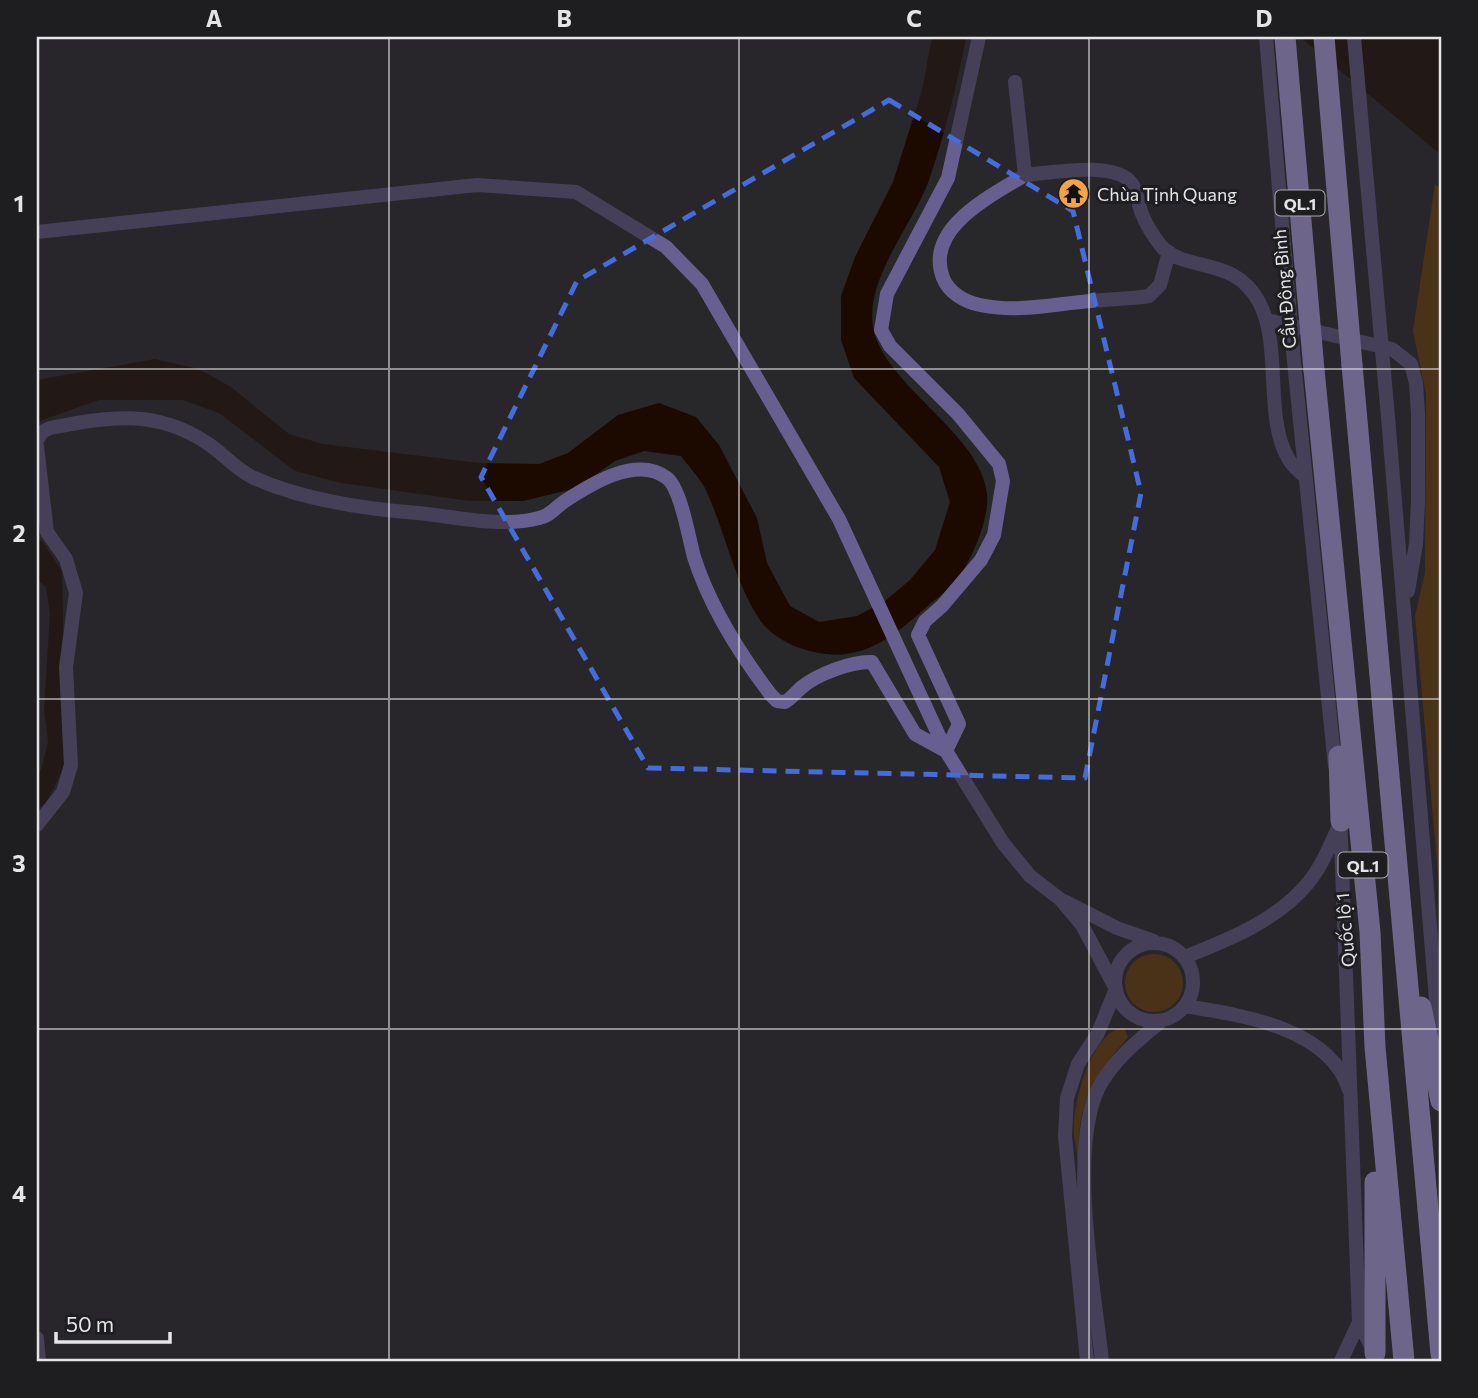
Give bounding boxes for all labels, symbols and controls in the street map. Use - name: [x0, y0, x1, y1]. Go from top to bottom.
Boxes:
- text: A: [206, 4, 223, 32]
- text: B: [556, 4, 572, 32]
- text: C: [906, 4, 922, 32]
- text: D: [1256, 4, 1273, 32]
- temple icon: Chùa Tịnh Quang: [1057, 177, 1091, 211]
- place label: Chùa Tịnh Quang: [1097, 183, 1237, 205]
- text: 1: [14, 189, 24, 217]
- road number: QL.1: [1276, 190, 1324, 216]
- street label: Cầu Đông Bình: [1268, 228, 1300, 350]
- text: 2: [12, 519, 26, 547]
- text: 3: [12, 849, 26, 877]
- road number: QL.1: [1338, 852, 1388, 878]
- street label: Quốc lộ 1: [1331, 892, 1359, 968]
- text: 4: [12, 1179, 26, 1207]
- scale bar: [56, 1300, 170, 1344]
- text: 50 m: [66, 1311, 114, 1336]

